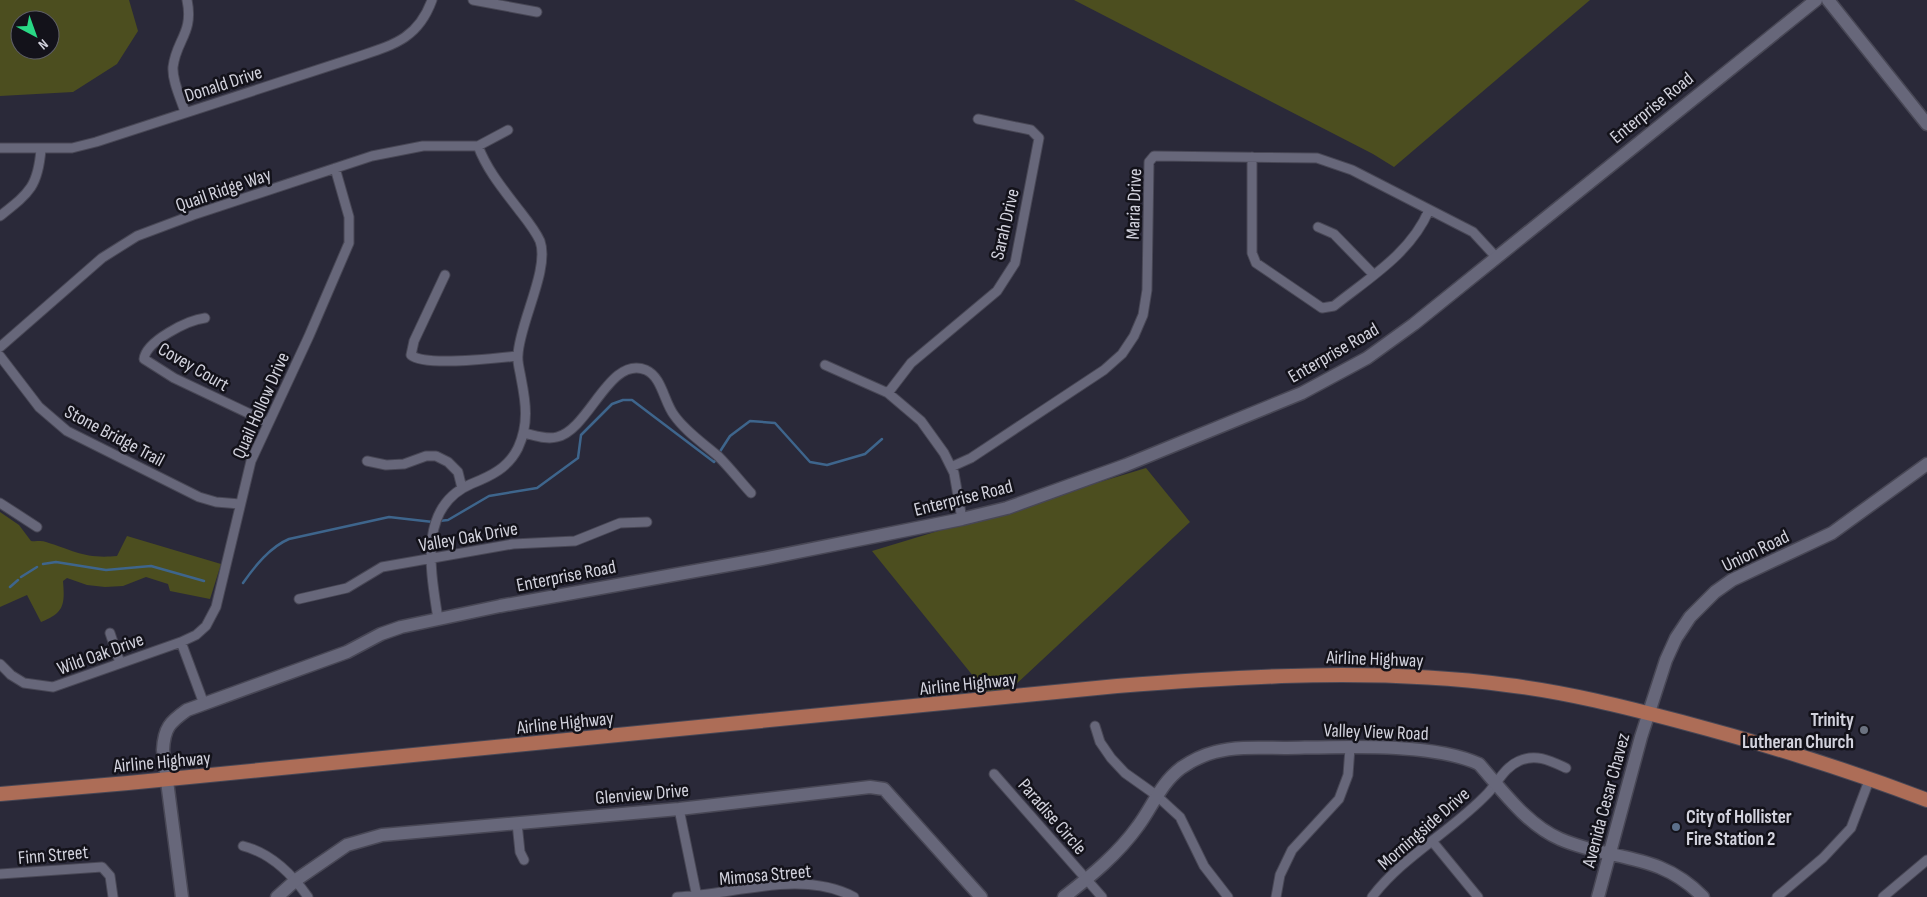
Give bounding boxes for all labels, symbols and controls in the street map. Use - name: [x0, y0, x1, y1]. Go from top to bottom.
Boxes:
- north arrow: [10, 10, 60, 60]
- text: N: [35, 36, 52, 53]
- street label: Donald Drive: [182, 61, 265, 108]
- street label: Enterprise Road: [1606, 68, 1698, 149]
- street label: Quail Ridge Way: [173, 163, 275, 217]
- street label: Maria Drive: [1122, 168, 1147, 240]
- street label: Sarah Drive: [986, 187, 1025, 262]
- street label: Enterprise Road: [1284, 318, 1383, 388]
- street label: Covey Court: [154, 338, 233, 397]
- street label: Quail Hollow Drive: [228, 349, 295, 462]
- street label: Stone Bridge Trail: [60, 400, 168, 472]
- street label: Enterprise Road: [912, 475, 1015, 522]
- street label: Valley Oak Drive: [417, 517, 520, 557]
- street label: Union Road: [1718, 525, 1793, 577]
- street label: Enterprise Road: [515, 556, 618, 597]
- street label: Wild Oak Drive: [54, 628, 147, 681]
- street label: Airline Highway: [1325, 646, 1425, 673]
- street label: Airline Highway: [918, 668, 1018, 701]
- street label: Airline Highway: [515, 707, 615, 740]
- place label: Trinity Lutheran Church: [1742, 709, 1854, 754]
- street label: Valley View Road: [1323, 719, 1429, 746]
- marker: Trinity Lutheran Church: [1858, 724, 1870, 736]
- street label: Avenida Cesar Chavez: [1577, 731, 1635, 871]
- street label: Airline Highway: [112, 747, 212, 778]
- street label: Paradise Circle: [1013, 774, 1091, 860]
- street label: Glenview Drive: [594, 779, 690, 810]
- street label: Morningside Drive: [1373, 783, 1475, 875]
- place label: City of Hollister Fire Station 2: [1686, 806, 1792, 851]
- marker: City of Hollister Fire Station 2: [1670, 821, 1682, 833]
- street label: Finn Street: [17, 841, 89, 870]
- street label: Mimosa Street: [718, 860, 812, 891]

